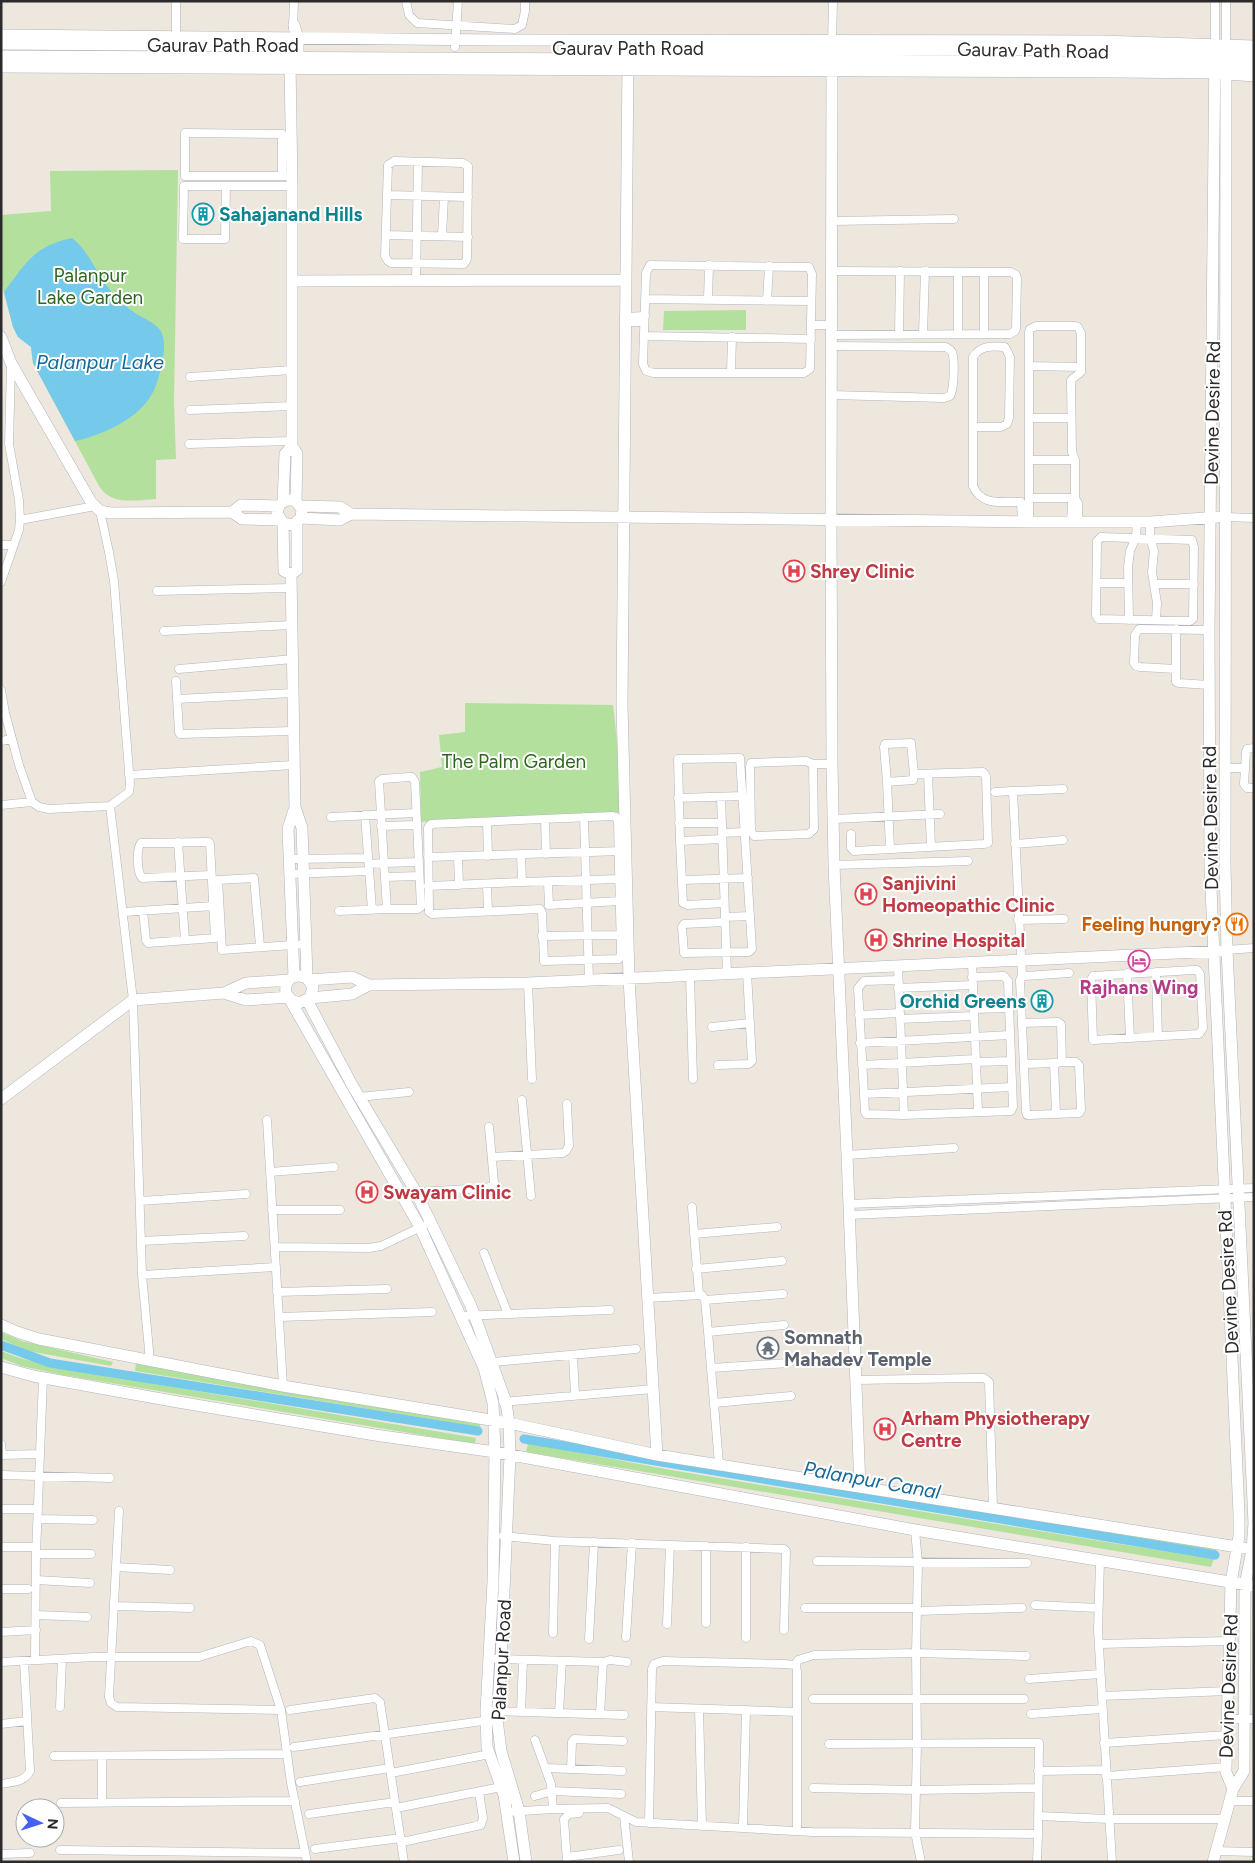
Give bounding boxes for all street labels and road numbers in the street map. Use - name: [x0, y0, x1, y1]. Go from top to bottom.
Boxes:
- street label: Gaurav Path Road: [147, 34, 299, 57]
- street label: Gaurav Path Road: [552, 37, 704, 60]
- street label: Gaurav Path Road: [957, 38, 1109, 63]
- street label: Devine Desire Rd: [1200, 341, 1225, 485]
- street label: Devine Desire Rd: [1198, 746, 1223, 890]
- street label: Devine Desire Rd: [1213, 1209, 1244, 1355]
- street label: Palanpur Road: [487, 1599, 516, 1721]
- street label: Devine Desire Rd: [1214, 1613, 1243, 1759]

